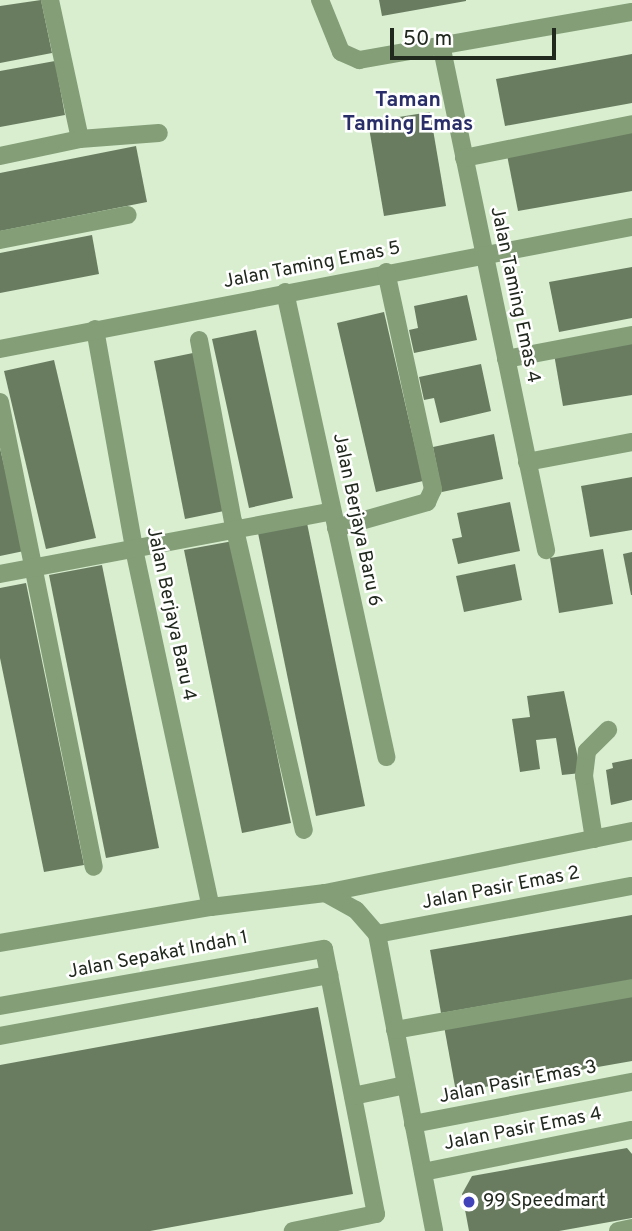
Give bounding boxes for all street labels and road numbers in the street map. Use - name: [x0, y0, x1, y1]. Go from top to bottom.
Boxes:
- street label: Jalan Taming Emas 4: [484, 204, 544, 386]
- street label: Jalan Taming Emas 5: [221, 238, 403, 294]
- street label: Jalan Berjaya Baru 6: [326, 431, 386, 609]
- street label: Jalan Berjaya Baru 4: [140, 525, 200, 703]
- street label: Jalan Pasir Emas 2: [420, 863, 582, 915]
- street label: Jalan Sepakat Indah 1: [66, 927, 250, 985]
- street label: Jalan Pasir Emas 3: [437, 1057, 599, 1109]
- street label: Jalan Pasir Emas 4: [442, 1103, 604, 1157]

